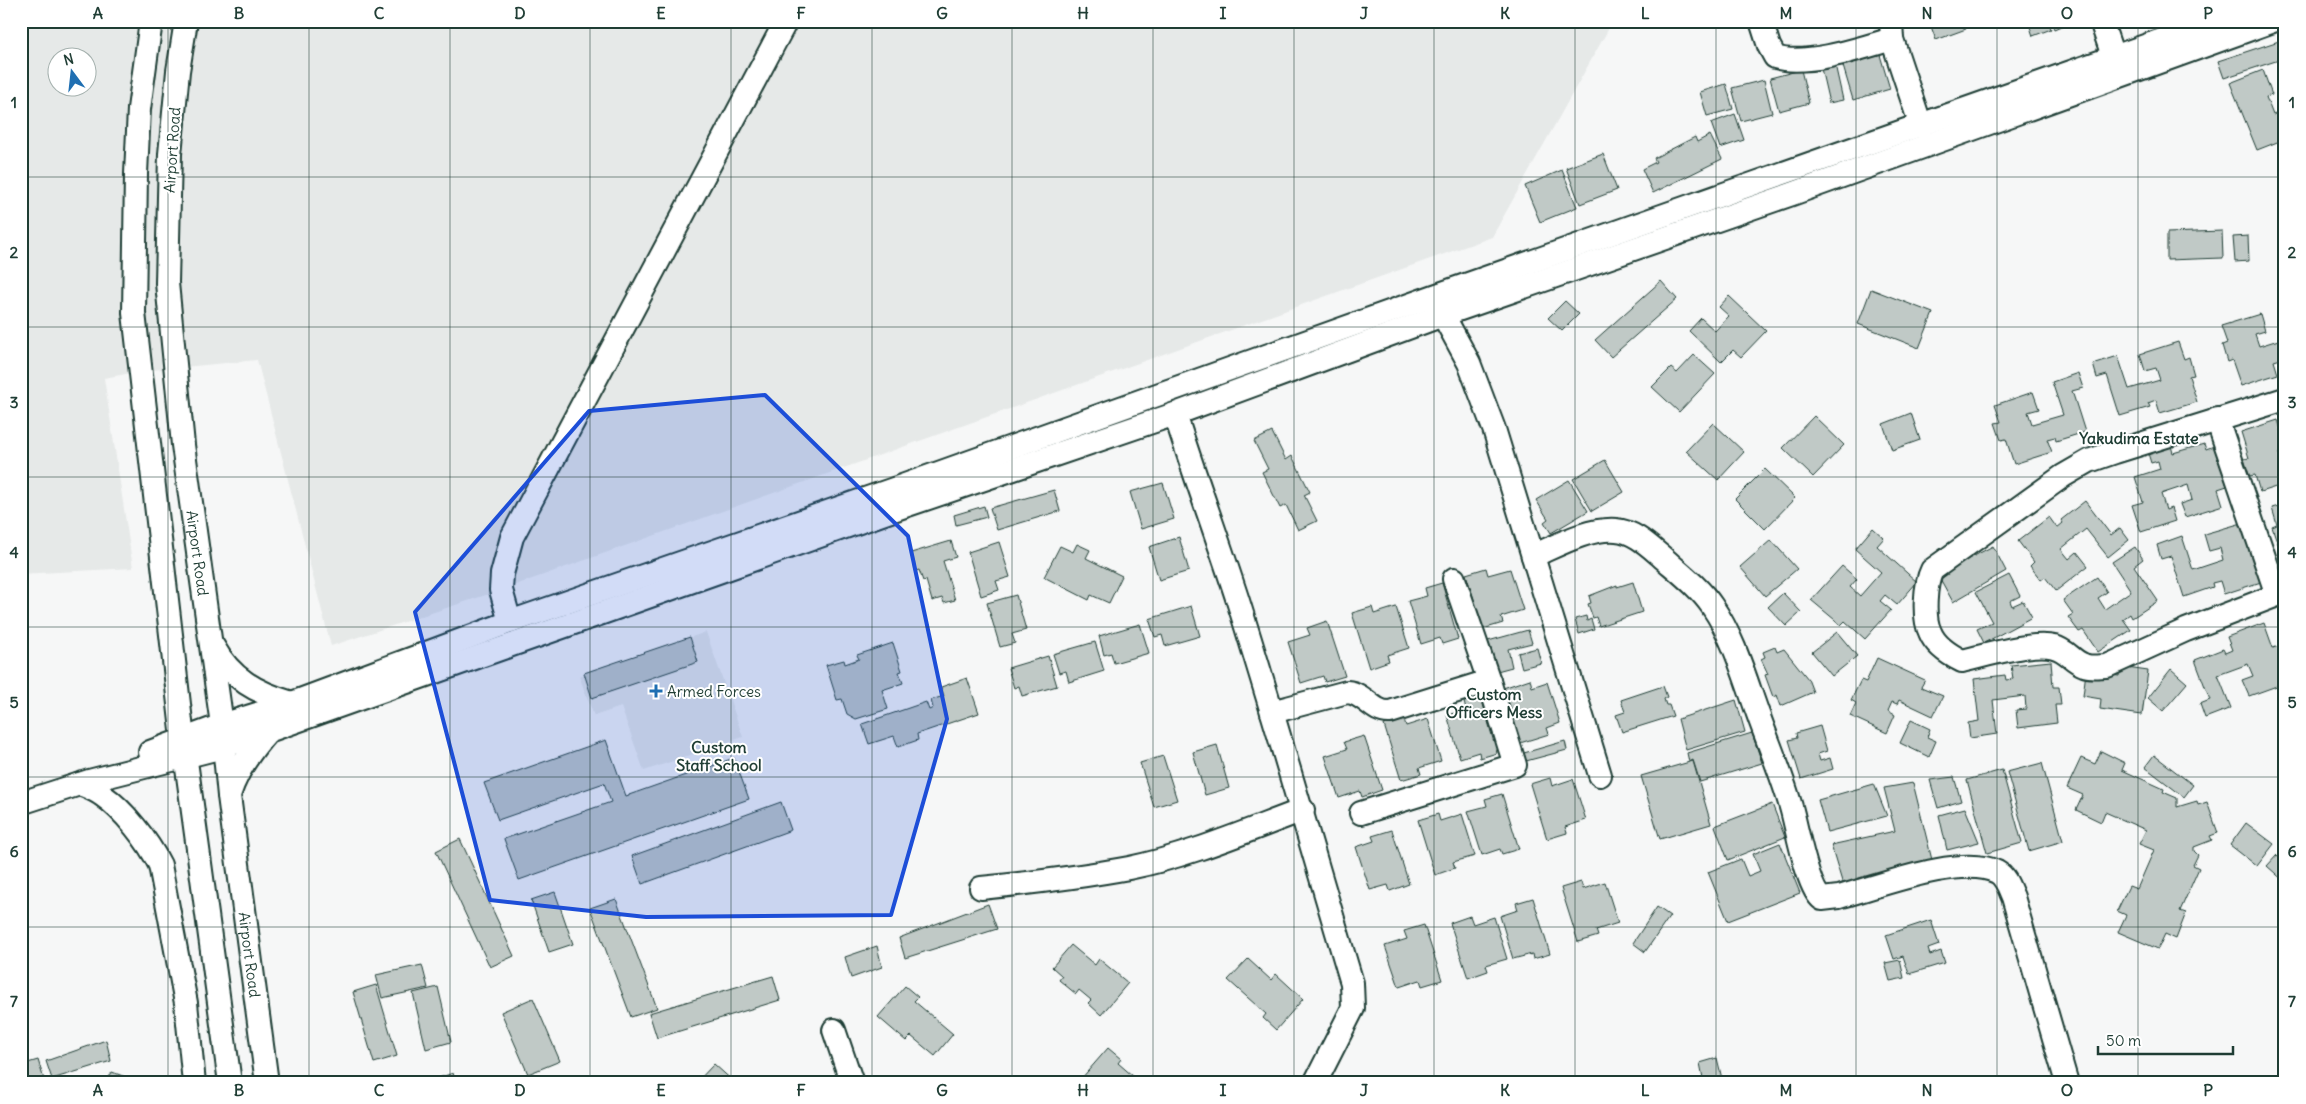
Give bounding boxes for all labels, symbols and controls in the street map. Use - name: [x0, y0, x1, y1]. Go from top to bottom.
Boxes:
- text: A: [93, 3, 103, 23]
- text: B: [234, 3, 245, 23]
- text: C: [374, 3, 385, 23]
- text: D: [514, 3, 526, 23]
- text: E: [656, 3, 666, 23]
- text: F: [796, 3, 806, 23]
- text: G: [936, 3, 948, 23]
- text: H: [1077, 3, 1089, 23]
- text: I: [1220, 3, 1227, 23]
- text: J: [1360, 3, 1369, 23]
- text: K: [1500, 3, 1510, 23]
- text: L: [1641, 3, 1650, 23]
- text: M: [1780, 3, 1793, 23]
- text: N: [1921, 3, 1933, 23]
- text: O: [2061, 3, 2073, 23]
- text: P: [2203, 3, 2213, 23]
- north arrow: [48, 48, 98, 98]
- text: N: [62, 49, 76, 69]
- text: 1: [11, 92, 17, 112]
- text: 1: [2289, 92, 2295, 112]
- street label: Airport Road: [160, 106, 184, 194]
- text: 2: [10, 242, 19, 262]
- text: 2: [2288, 242, 2297, 262]
- text: 3: [9, 392, 19, 412]
- text: 3: [2287, 392, 2297, 412]
- district label: Yakudima Estate: [2078, 428, 2199, 448]
- street label: Airport Road: [183, 509, 213, 597]
- text: 4: [9, 542, 19, 562]
- text: 4: [2287, 542, 2297, 562]
- place label: Armed Forces: [667, 682, 761, 701]
- marker: Armed Forces: [649, 684, 663, 698]
- district label: Custom Officers Mess: [1446, 684, 1542, 722]
- text: 5: [9, 692, 19, 712]
- text: 5: [2287, 692, 2297, 712]
- district label: Custom Staff School: [676, 737, 762, 775]
- text: 6: [9, 841, 19, 861]
- text: 6: [2287, 841, 2297, 861]
- street label: Airport Road: [235, 911, 265, 999]
- text: 7: [10, 991, 18, 1011]
- text: 7: [2288, 991, 2296, 1011]
- scale bar: [2098, 1024, 2234, 1056]
- text: 50 m: [2106, 1031, 2141, 1050]
- text: A: [93, 1080, 103, 1100]
- text: B: [234, 1080, 245, 1100]
- text: C: [374, 1080, 385, 1100]
- text: D: [514, 1080, 526, 1100]
- text: E: [656, 1080, 666, 1100]
- text: F: [796, 1080, 806, 1100]
- text: G: [936, 1080, 948, 1100]
- text: H: [1077, 1080, 1089, 1100]
- text: I: [1220, 1080, 1227, 1100]
- text: J: [1360, 1080, 1369, 1100]
- text: K: [1500, 1080, 1510, 1100]
- text: L: [1641, 1080, 1650, 1100]
- text: M: [1780, 1080, 1793, 1100]
- text: N: [1921, 1080, 1933, 1100]
- text: O: [2061, 1080, 2073, 1100]
- text: P: [2203, 1080, 2213, 1100]

